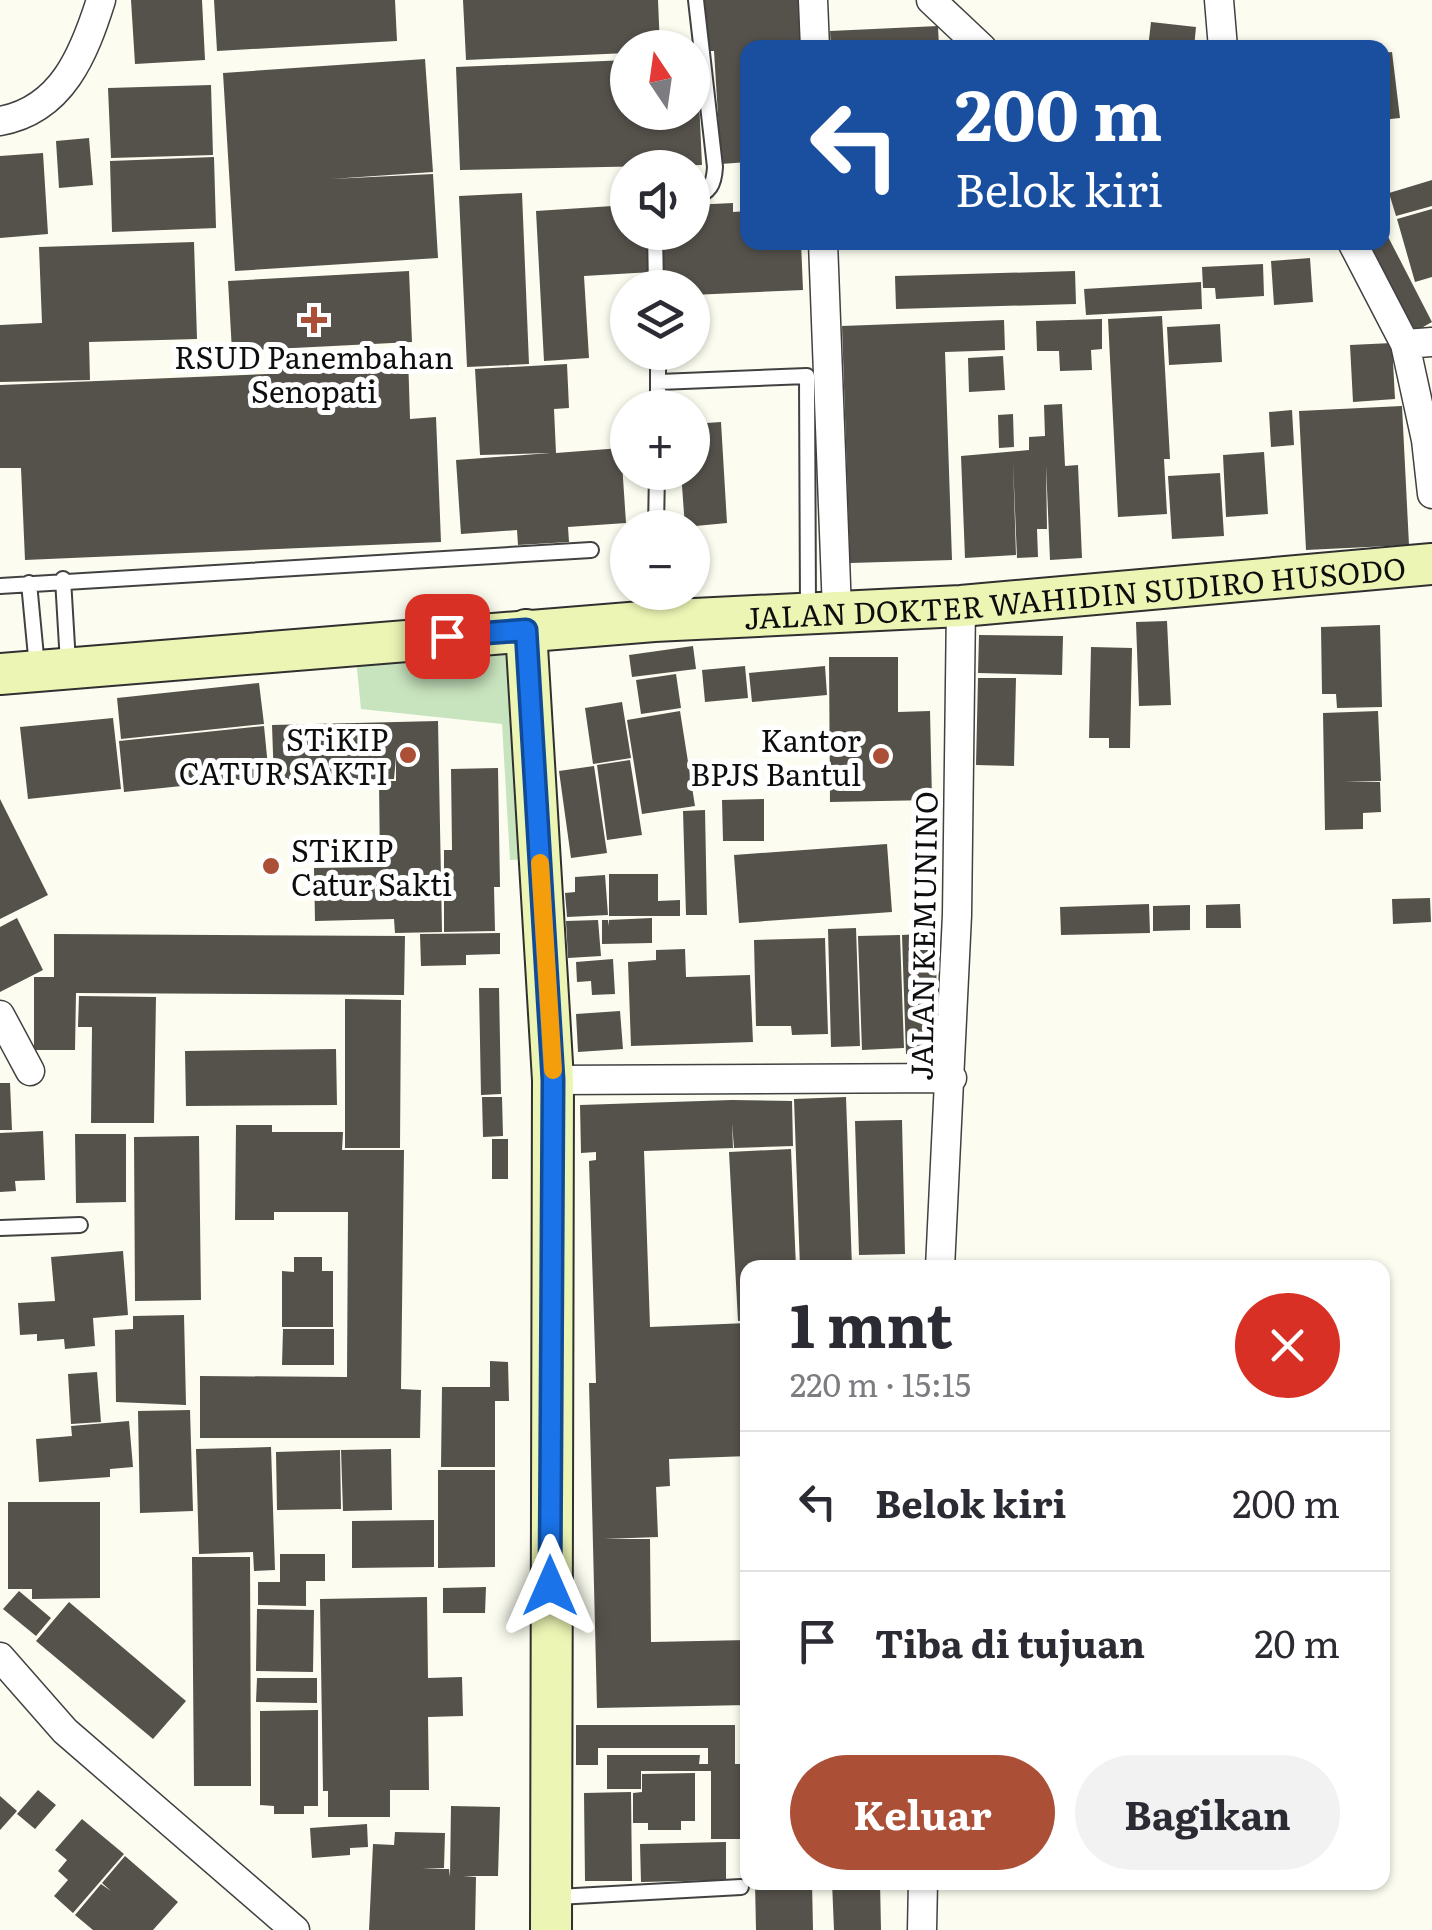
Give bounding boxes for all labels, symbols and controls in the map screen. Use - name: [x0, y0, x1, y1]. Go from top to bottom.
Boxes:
- north arrow: [610, 30, 710, 130]
- map controls: [610, 30, 710, 610]
- text: 200 m: [955, 59, 1163, 163]
- icon: left: [790, 80, 920, 210]
- button: sound: [610, 150, 710, 250]
- text: Belok kiri: [955, 154, 1163, 221]
- button: layers: [610, 270, 710, 370]
- marker: RSUD Panembahan Senopati: [301, 307, 327, 333]
- place label: RSUD Panembahan Senopati: [174, 334, 454, 412]
- button: +: [610, 390, 710, 490]
- button: −: [610, 510, 710, 610]
- street label: JALAN DOKTER WAHIDIN SUDIRO HUSODO: [743, 544, 1407, 639]
- pin: [405, 594, 490, 679]
- icon: arrive: [420, 609, 475, 664]
- place label: STiKIP CATUR SAKTI: [179, 716, 388, 794]
- place label: Kantor BPJS Bantul: [690, 717, 861, 795]
- marker: STiKIP CATUR SAKTI: [397, 744, 419, 766]
- marker: Kantor BPJS Bantul: [870, 745, 892, 767]
- street label: JALAN KEMUNINO: [897, 791, 947, 1081]
- place label: STiKIP Catur Sakti: [291, 827, 452, 905]
- marker: STiKIP Catur Sakti: [260, 855, 282, 877]
- text: 1 mnt: [790, 1277, 953, 1366]
- button: close: [1235, 1293, 1340, 1398]
- text: 220 m · 15:15: [790, 1359, 971, 1407]
- text: Belok kiri: [875, 1473, 1066, 1530]
- text: 200 m: [1232, 1473, 1340, 1530]
- icon: left: [790, 1474, 845, 1529]
- position arrow: [498, 1534, 602, 1638]
- text: Tiba di tujuan: [875, 1613, 1145, 1670]
- text: 20 m: [1254, 1613, 1340, 1670]
- icon: arrive: [790, 1614, 845, 1669]
- button: Keluar: [790, 1755, 1055, 1870]
- button: Bagikan: [1075, 1755, 1340, 1870]

